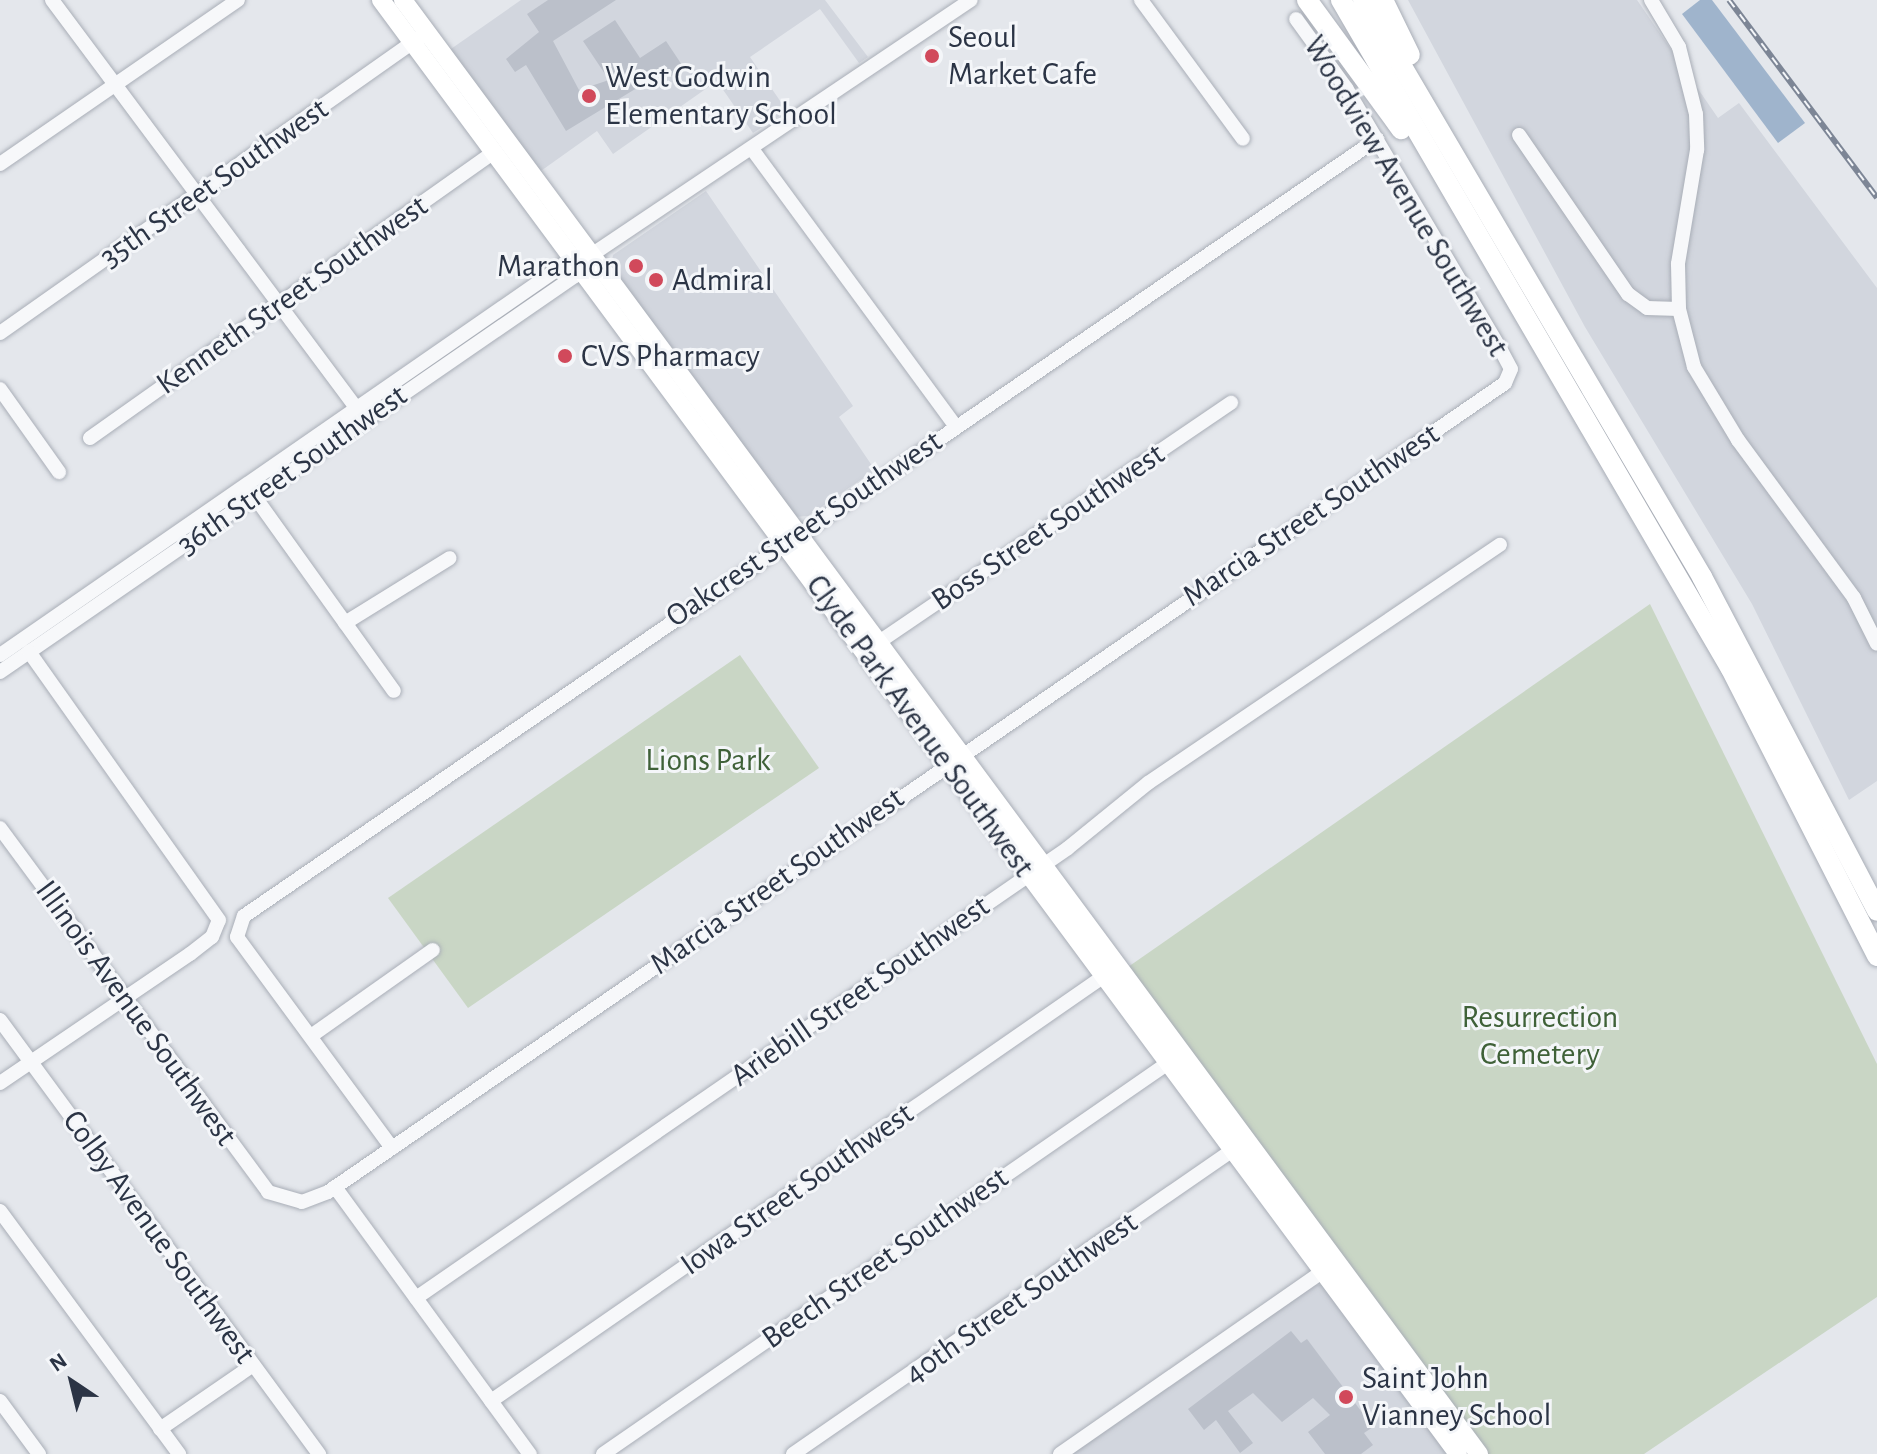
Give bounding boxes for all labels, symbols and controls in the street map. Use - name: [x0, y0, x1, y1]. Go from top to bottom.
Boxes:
- place label: Seoul Market Cafe: [948, 19, 1097, 94]
- street label: Woodview Avenue Southwest: [1295, 29, 1517, 363]
- marker: Seoul Market Cafe: [923, 47, 941, 65]
- place label: West Godwin Elementary School: [605, 59, 837, 134]
- marker: West Godwin Elementary School: [580, 87, 598, 105]
- street label: 35th Street Southwest: [92, 90, 336, 276]
- street label: Kenneth Street Southwest: [149, 187, 435, 403]
- place label: Marathon: [497, 247, 620, 285]
- marker: Marathon: [627, 257, 645, 275]
- place label: Admiral: [672, 261, 773, 299]
- marker: Admiral: [647, 271, 665, 289]
- place label: CVS Pharmacy: [581, 337, 760, 375]
- marker: CVS Pharmacy: [556, 347, 574, 365]
- street label: 36th Street Southwest: [170, 376, 414, 564]
- street label: Marcia Street Southwest: [1175, 415, 1447, 615]
- street label: Oakcrest Street Southwest: [659, 422, 949, 636]
- street label: Boss Street Southwest: [924, 435, 1172, 619]
- street label: Clyde Park Avenue Southwest: [797, 567, 1043, 885]
- park label: Lions Park: [645, 741, 771, 779]
- street label: Marcia Street Southwest: [643, 779, 911, 983]
- street label: Illinois Avenue Southwest: [27, 873, 245, 1153]
- street label: Ariebill Street Southwest: [723, 887, 997, 1095]
- park label: Resurrection Cemetery: [1462, 999, 1618, 1074]
- street label: Iowa Street Southwest: [673, 1094, 921, 1284]
- street label: Colby Avenue Southwest: [54, 1103, 264, 1371]
- street label: Beech Street Southwest: [754, 1159, 1016, 1357]
- street label: 40th Street Southwest: [897, 1203, 1145, 1393]
- north arrow: [32, 1342, 112, 1422]
- text: N: [46, 1349, 71, 1376]
- place label: Saint John Vianney School: [1362, 1360, 1551, 1435]
- marker: Saint John Vianney School: [1337, 1388, 1355, 1406]

